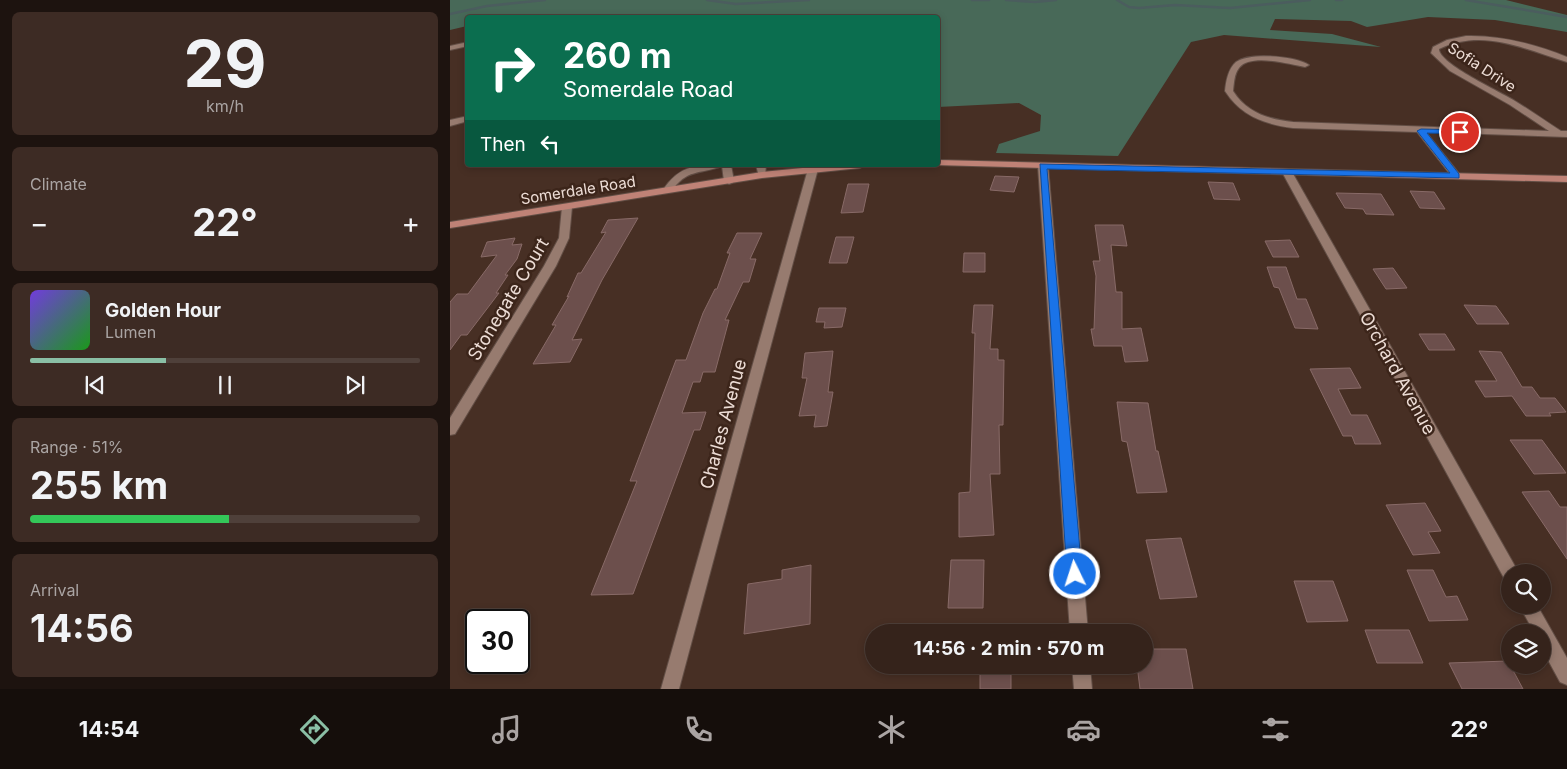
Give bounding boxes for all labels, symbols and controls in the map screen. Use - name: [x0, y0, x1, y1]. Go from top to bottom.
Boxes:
- text: 29: [183, 24, 267, 103]
- text: 260 m: [563, 34, 672, 76]
- icon: right: [480, 35, 545, 100]
- street label: Sofia Drive: [1444, 38, 1520, 96]
- text: Somerdale Road: [563, 76, 734, 102]
- text: km/h: [206, 96, 244, 116]
- pin: [1439, 111, 1481, 153]
- icon: arrive: [1446, 118, 1474, 146]
- icon: left: [536, 130, 564, 158]
- text: Then: [480, 133, 526, 156]
- street label: Somerdale Road: [519, 172, 637, 208]
- text: Climate: [30, 174, 87, 194]
- text: 22°: [192, 199, 258, 245]
- text: −: [30, 206, 49, 240]
- text: +: [401, 206, 420, 240]
- street label: Stonegate Court: [463, 234, 553, 364]
- text: Golden Hour: [105, 299, 221, 322]
- street label: Orchard Avenue: [1356, 308, 1440, 438]
- text: Lumen: [105, 322, 156, 342]
- street label: Charles Avenue: [696, 357, 750, 491]
- icon: previous: [81, 371, 109, 399]
- icon: pause: [211, 371, 239, 399]
- icon: next: [341, 371, 369, 399]
- text: Range · 51%: [30, 437, 123, 457]
- text: 255 km: [30, 462, 168, 508]
- position arrow: [1048, 547, 1100, 599]
- map controls: [1501, 564, 1551, 674]
- button: search: [1501, 564, 1551, 614]
- text: Arrival: [30, 580, 79, 600]
- text: 14:56: [30, 605, 134, 651]
- speed limit sign: 30: [465, 609, 530, 674]
- button: layers: [1501, 624, 1551, 674]
- text: 14:56 · 2 min · 570 m: [914, 637, 1104, 660]
- icon: directions: [297, 712, 332, 747]
- icon: music: [489, 712, 524, 747]
- icon: phone: [681, 712, 716, 747]
- icon: climate: [874, 712, 909, 747]
- icon: car: [1066, 712, 1101, 747]
- icon: filters: [1258, 712, 1293, 747]
- text: 14:54: [79, 716, 139, 742]
- text: 22°: [1451, 716, 1488, 742]

